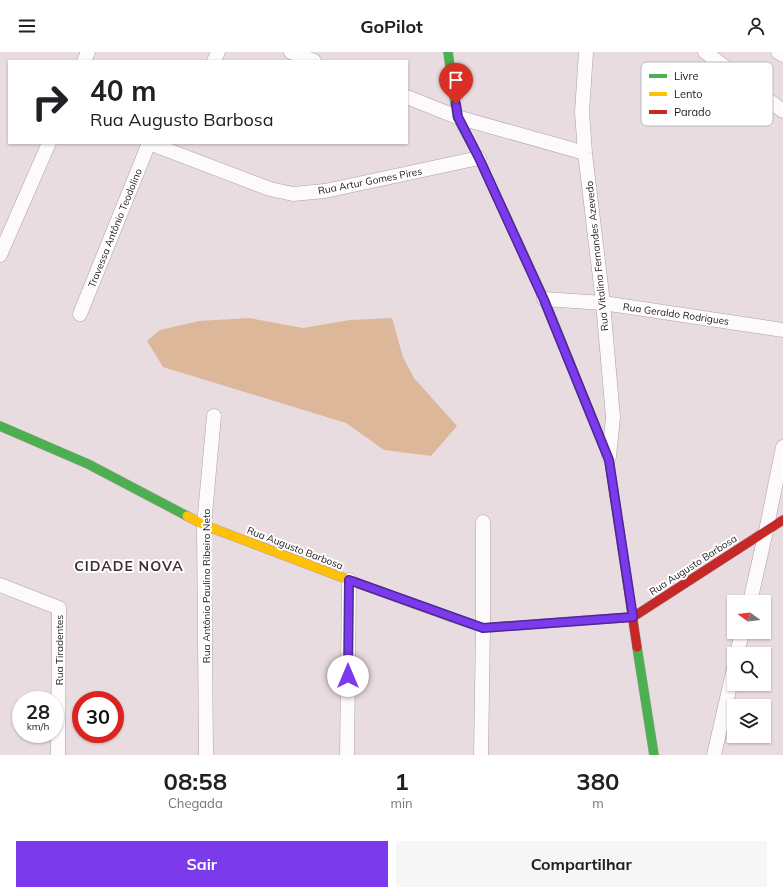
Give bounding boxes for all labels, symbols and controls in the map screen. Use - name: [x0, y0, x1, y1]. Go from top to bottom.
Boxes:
- icon: menu: [16, 15, 38, 37]
- text: GoPilot: [360, 15, 423, 38]
- icon: person: [745, 15, 767, 37]
- legend: [641, 62, 773, 126]
- pin: [439, 63, 473, 104]
- icon: arrive: [445, 69, 467, 91]
- text: Livre: [674, 69, 698, 83]
- text: 40 m: [90, 73, 156, 108]
- icon: right: [24, 76, 76, 128]
- text: Lento: [674, 87, 702, 101]
- text: Parado: [674, 105, 711, 119]
- text: Rua Augusto Barbosa: [90, 108, 274, 131]
- street label: Rua Artur Gomes Pires: [317, 165, 423, 197]
- street label: Travessa Antônio Teodolino: [85, 166, 145, 290]
- street label: Rua Vitalina Fernandes Azevedo: [583, 180, 611, 332]
- street label: Rua Geraldo Rodrigues: [622, 300, 730, 328]
- street label: Rua Antônio Paulino Ribeiro Neto: [200, 509, 213, 663]
- street label: Rua Augusto Barbosa: [245, 524, 345, 572]
- street label: Rua Augusto Barbosa: [647, 532, 739, 598]
- district label: CIDADE NOVA: [74, 557, 184, 575]
- north arrow: [727, 595, 771, 639]
- map controls: [727, 595, 771, 743]
- street label: Rua Tiradentes: [53, 615, 66, 685]
- button: search: [727, 647, 771, 691]
- position arrow: [327, 655, 369, 697]
- speed limit sign: 30: [72, 691, 124, 743]
- text: 28: [26, 699, 50, 724]
- button: layers: [727, 699, 771, 743]
- text: km/h: [27, 720, 49, 733]
- text: 08:58: [164, 766, 227, 796]
- text: 1: [394, 766, 409, 796]
- text: 380: [576, 766, 619, 796]
- text: Chegada: [168, 795, 223, 811]
- text: min: [391, 795, 413, 811]
- text: m: [592, 795, 604, 811]
- button: Sair: [16, 841, 388, 887]
- button: Compartilhar: [396, 841, 767, 887]

